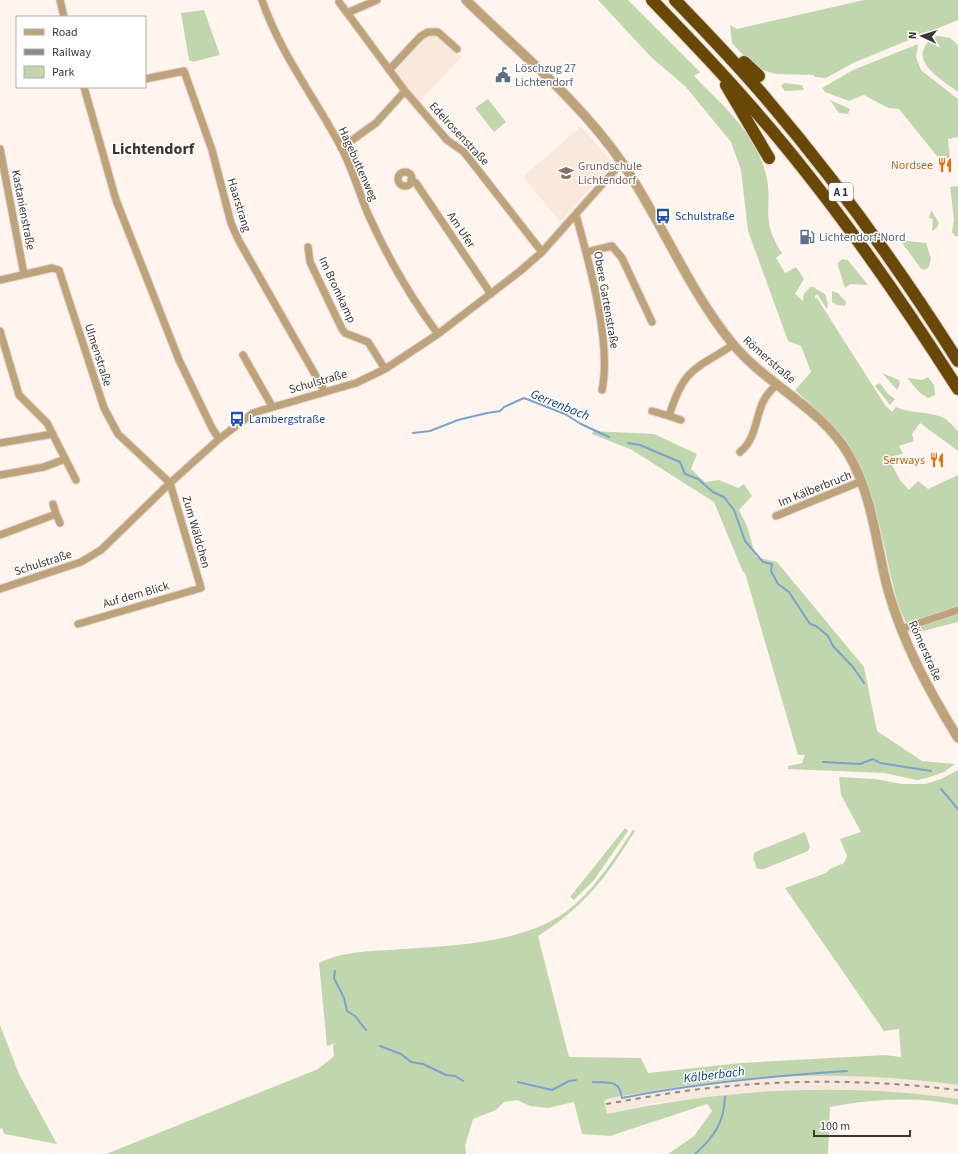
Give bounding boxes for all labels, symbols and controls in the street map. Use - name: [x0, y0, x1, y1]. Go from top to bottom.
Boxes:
- legend: [16, 16, 146, 88]
- north arrow: [902, 16, 942, 56]
- text: Road: [52, 24, 78, 41]
- text: N: [905, 31, 920, 40]
- text: Railway: [52, 44, 91, 61]
- place label: Löschzug 27 Lichtendorf: [515, 60, 576, 91]
- text: Park: [52, 64, 74, 81]
- public building icon: Löschzug 27 Lichtendorf: [494, 66, 512, 84]
- street label: Edelrosenstraße: [425, 98, 493, 170]
- street label: Hagebuttenweg: [334, 124, 382, 204]
- district label: Lichtendorf: [112, 138, 195, 160]
- restaurant icon: Nordsee: [936, 156, 954, 174]
- place label: Nordsee: [891, 157, 933, 174]
- place label: Grundschule Lichtendorf: [578, 158, 642, 189]
- school or university icon: Grundschule Lichtendorf: [557, 164, 575, 182]
- street label: Kastanienstraße: [7, 168, 39, 252]
- street label: Haarstrang: [223, 176, 255, 234]
- road number: A 1: [829, 183, 853, 201]
- bus stop icon: Schulstraße: [654, 207, 672, 225]
- place label: Schulstraße: [675, 208, 735, 225]
- street label: Am Ufer: [443, 209, 480, 252]
- fuel station icon: Lichtendorf-Nord: [798, 228, 816, 246]
- place label: Lichtendorf-Nord: [819, 229, 906, 246]
- street label: Obere Gartenstraße: [589, 250, 623, 350]
- street label: Im Bromkamp: [314, 254, 360, 326]
- street label: Ulmenstraße: [80, 322, 116, 389]
- street label: Römerstraße: [739, 332, 799, 388]
- street label: Schulstraße: [287, 366, 349, 398]
- water label: Gerrenbach: [528, 385, 592, 425]
- bus stop icon: Lambergstraße: [228, 410, 246, 428]
- place label: Lambergstraße: [249, 411, 325, 428]
- restaurant icon: Serways: [928, 451, 946, 469]
- place label: Serways: [883, 452, 925, 469]
- street label: Im Kälberbruch: [776, 467, 854, 511]
- street label: Zum Wäldchen: [178, 494, 214, 570]
- street label: Schulstraße: [12, 546, 74, 580]
- street label: Auf dem Blick: [101, 577, 171, 613]
- street label: Römerstraße: [904, 618, 946, 684]
- water label: Kälberbach: [682, 1062, 746, 1088]
- scale bar: [814, 1112, 910, 1138]
- text: 100 m: [820, 1118, 850, 1135]

